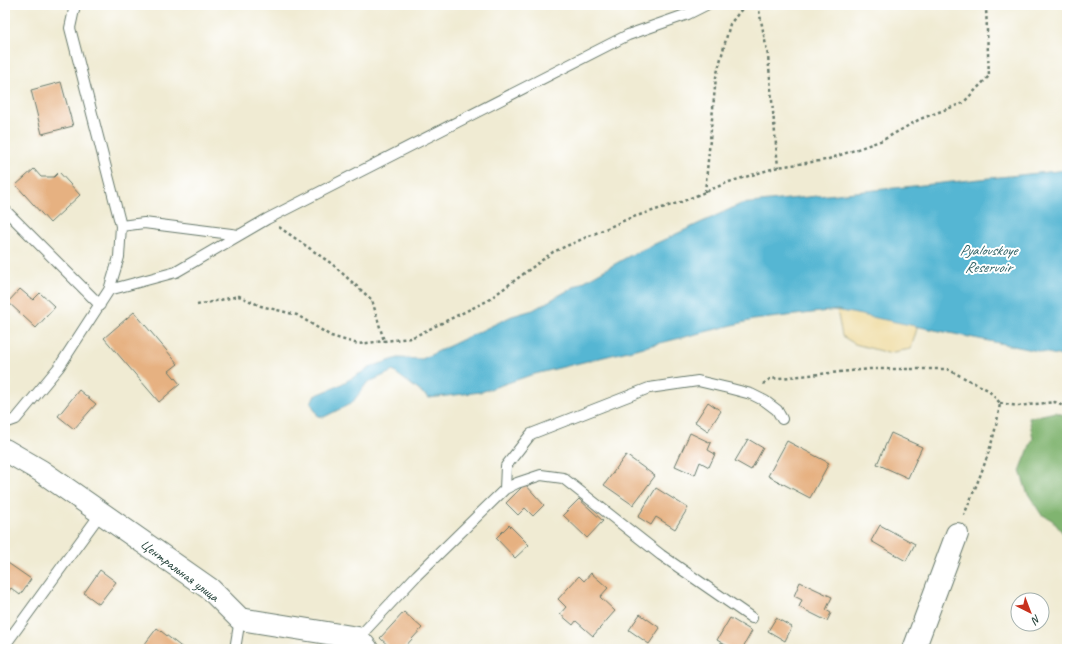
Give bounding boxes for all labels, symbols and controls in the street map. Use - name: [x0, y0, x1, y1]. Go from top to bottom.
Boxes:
- water label: Pyalovskoye Reservoir: [959, 241, 1019, 277]
- street label: Центральная улица: [137, 535, 223, 606]
- north arrow: [1010, 592, 1050, 632]
- text: N: [1028, 612, 1044, 628]

